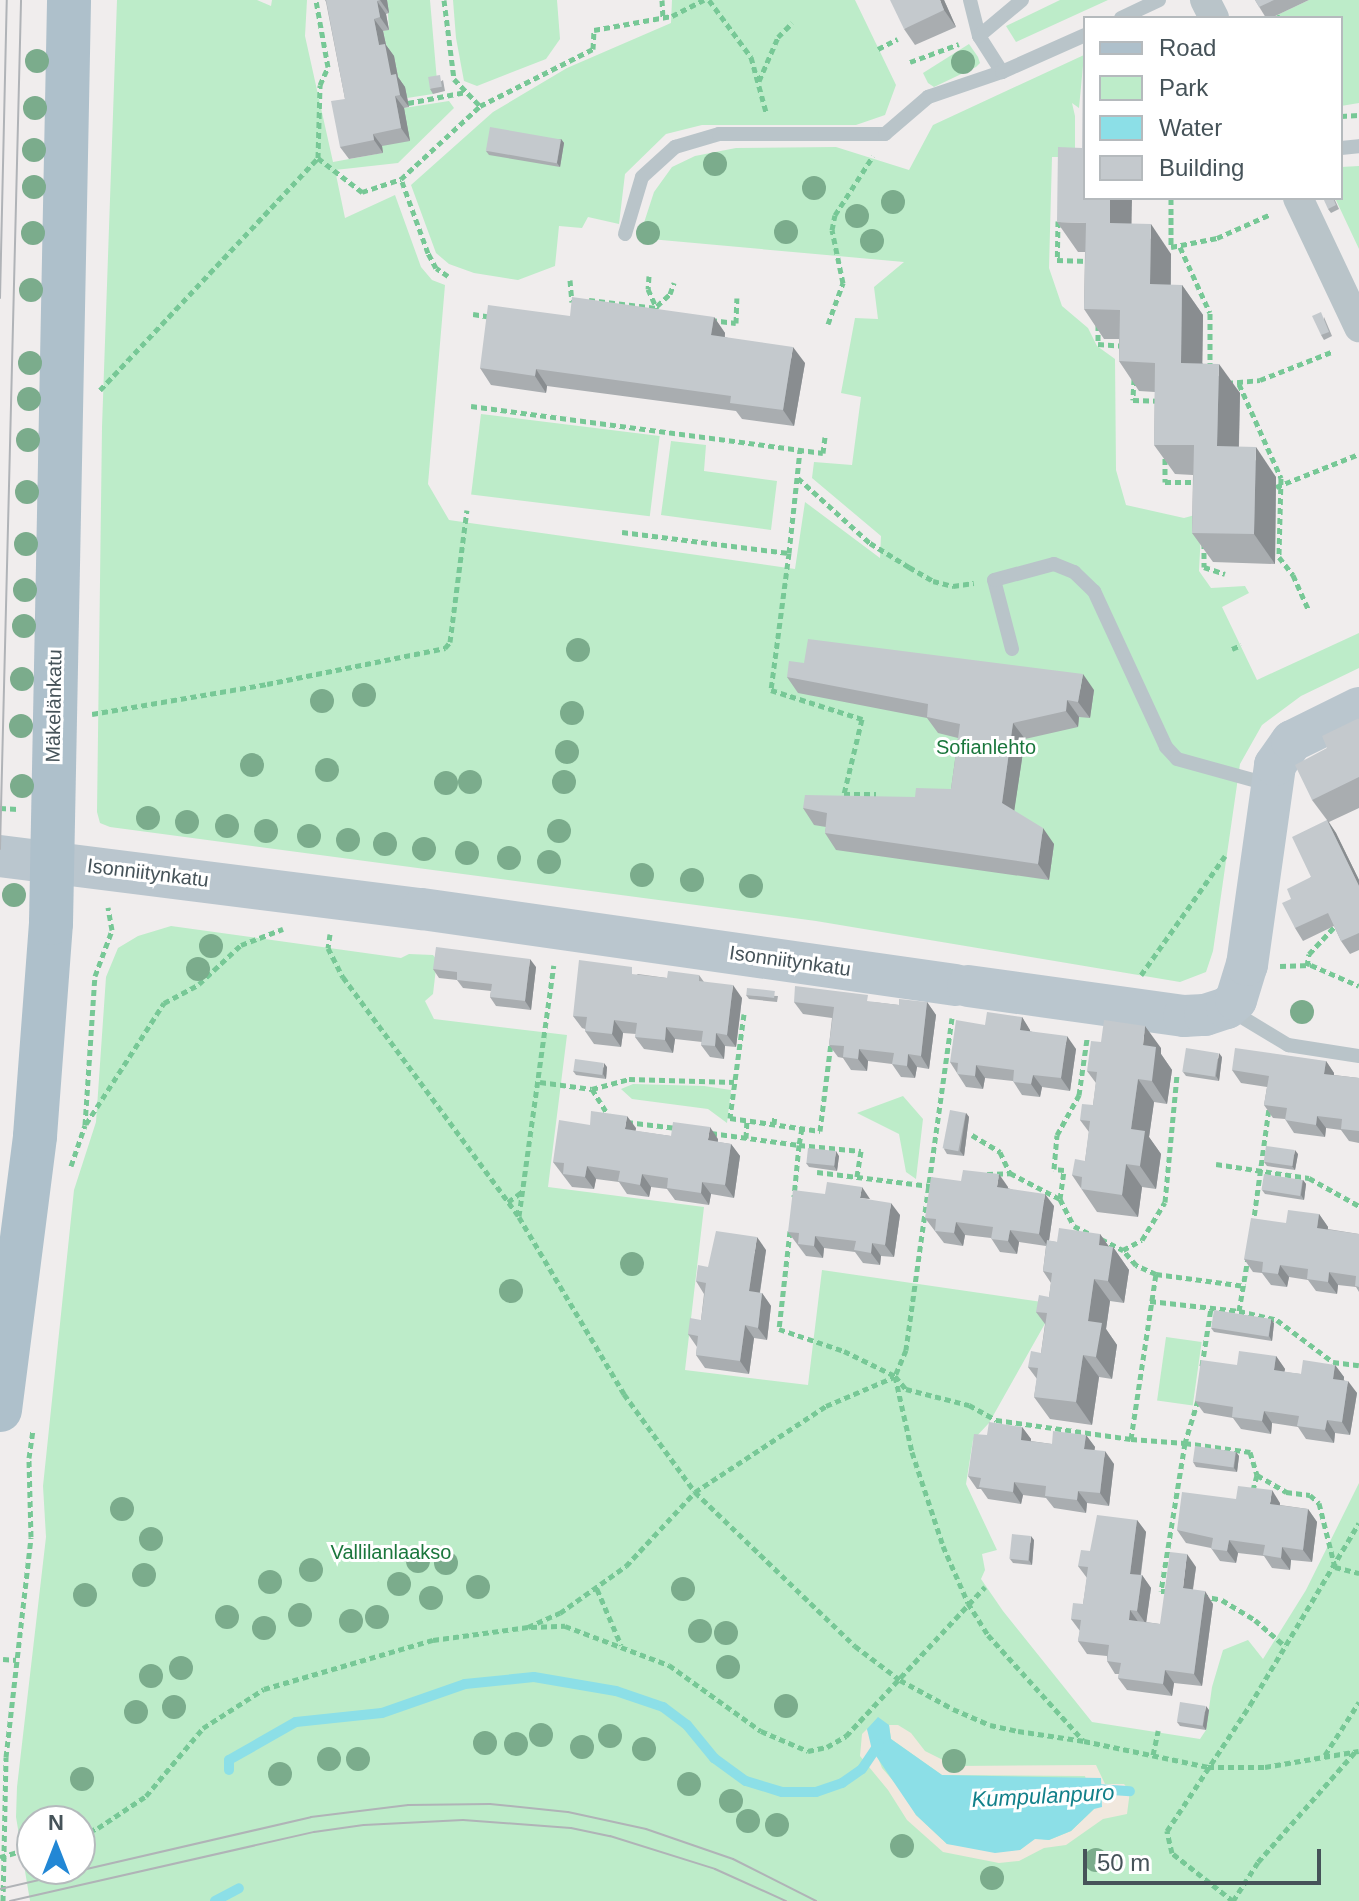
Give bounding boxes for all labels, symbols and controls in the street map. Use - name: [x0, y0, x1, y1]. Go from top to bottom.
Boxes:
- legend: [1083, 16, 1343, 200]
- text: Road: [1159, 34, 1216, 61]
- text: Park: [1159, 74, 1208, 101]
- text: Water: [1159, 114, 1222, 141]
- text: Building: [1159, 154, 1244, 181]
- street label: Mäkelänkatu: [41, 649, 67, 763]
- park label: Sofianlehto: [936, 735, 1036, 759]
- street label: Isonniitynkatu: [86, 854, 210, 892]
- street label: Isonniitynkatu: [728, 941, 852, 981]
- park label: Vallilanlaakso: [331, 1540, 451, 1564]
- water label: Kumpulanpuro: [971, 1779, 1115, 1813]
- north arrow: [16, 1805, 96, 1885]
- text: N: [48, 1810, 64, 1835]
- scale bar: [1087, 1833, 1325, 1883]
- text: 50 m: [1097, 1849, 1150, 1876]

